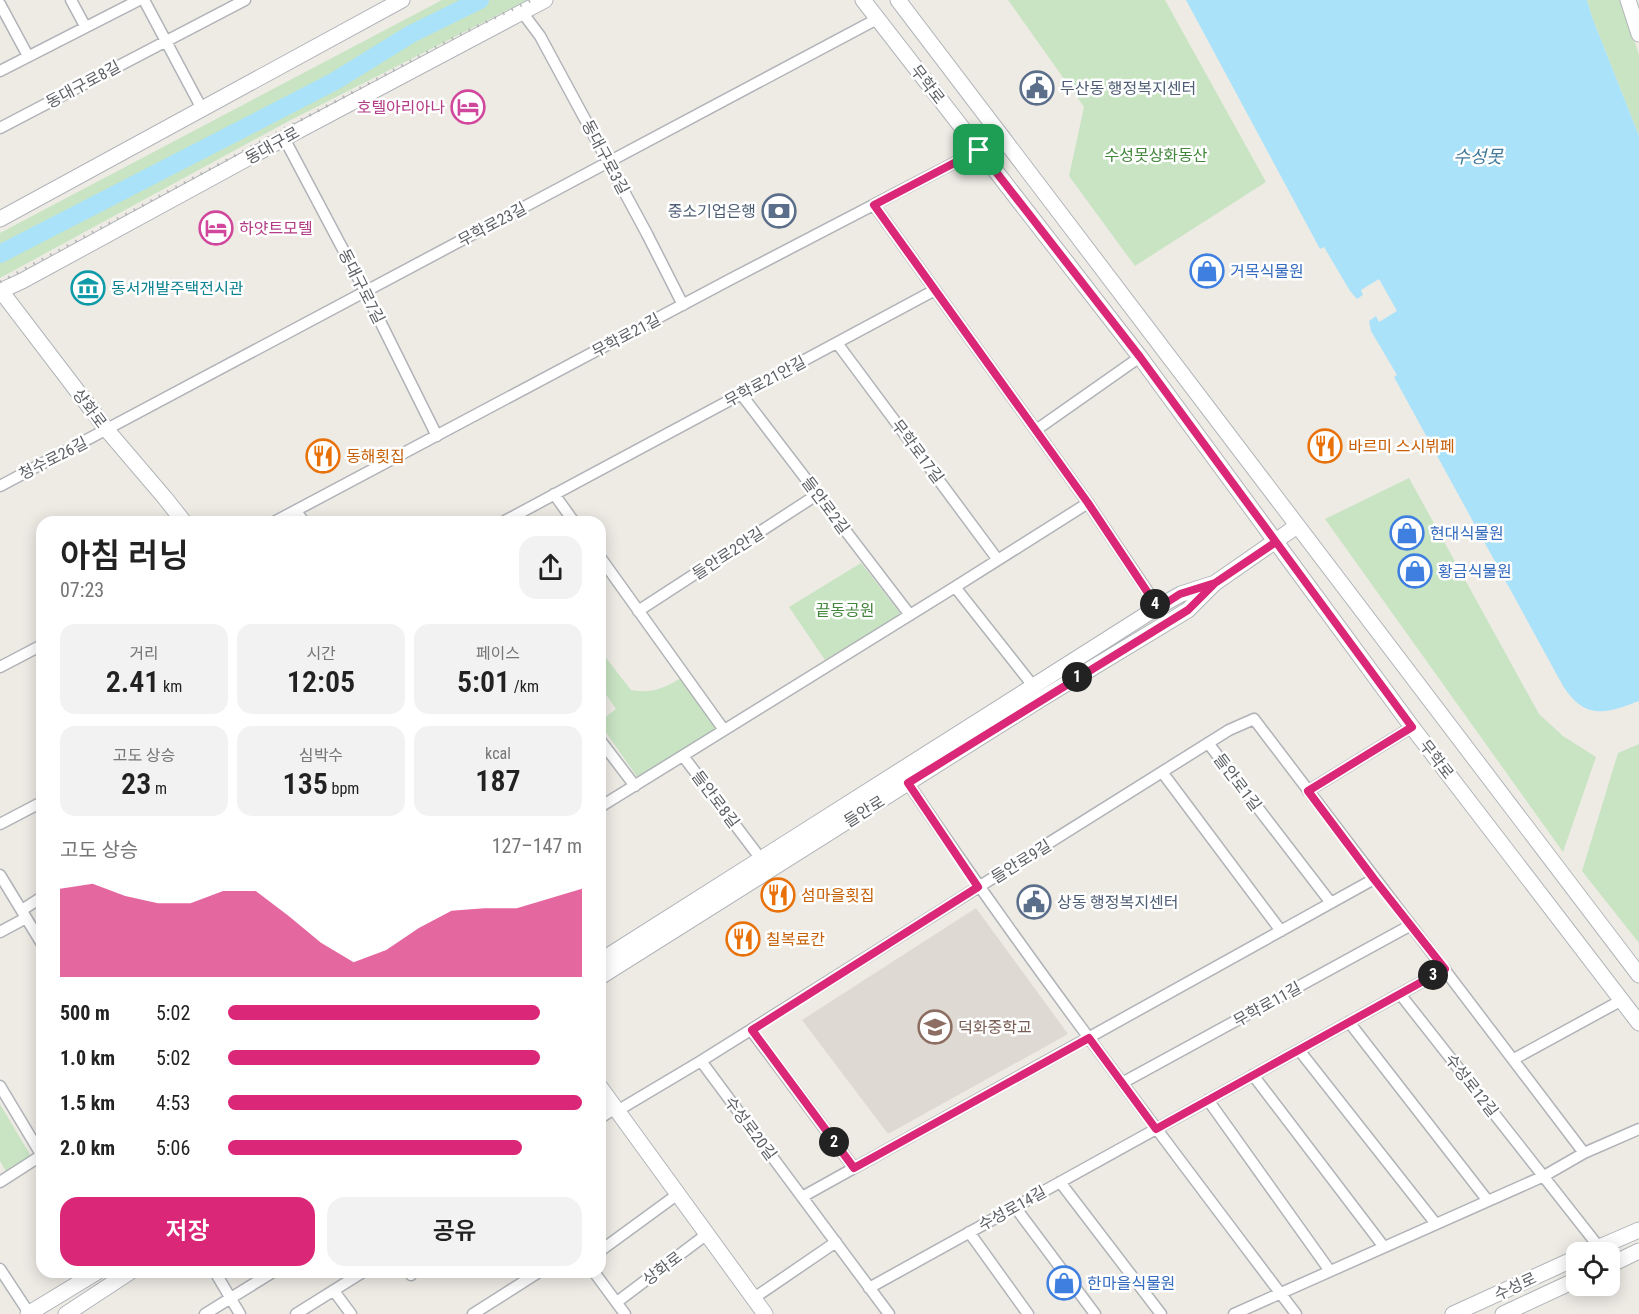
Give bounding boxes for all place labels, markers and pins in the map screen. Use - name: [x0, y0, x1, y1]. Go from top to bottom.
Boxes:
- public building icon: 두산동 행정복지센터: [1019, 70, 1055, 106]
- place label: 두산동 행정복지센터: [1060, 79, 1196, 98]
- hotel icon: 호텔아리아나: [450, 89, 486, 125]
- place label: 호텔아리아나: [357, 98, 445, 117]
- pin: [953, 124, 1004, 175]
- bank icon: 중소기업은행: [761, 193, 797, 229]
- place label: 중소기업은행: [668, 202, 756, 221]
- hotel icon: 하얏트모텔: [198, 210, 234, 246]
- place label: 하얏트모텔: [239, 219, 313, 238]
- shop icon: 거목식물원: [1189, 253, 1225, 289]
- place label: 거목식물원: [1230, 262, 1304, 281]
- museum icon: 동서개발주택전시관: [70, 270, 106, 306]
- place label: 동서개발주택전시관: [111, 279, 244, 298]
- restaurant icon: 바르미 스시뷔페: [1307, 428, 1343, 464]
- place label: 바르미 스시뷔페: [1348, 437, 1455, 456]
- restaurant icon: 동해횟집: [305, 438, 341, 474]
- place label: 동해횟집: [346, 447, 405, 466]
- shop icon: 현대식물원: [1389, 515, 1425, 551]
- place label: 현대식물원: [1430, 524, 1504, 543]
- shop icon: 황금식물원: [1397, 553, 1433, 589]
- place label: 황금식물원: [1438, 562, 1512, 581]
- pin: 4: [1140, 589, 1170, 619]
- pin: 1: [1062, 662, 1092, 692]
- restaurant icon: 섬마을횟집: [760, 877, 796, 913]
- public building icon: 상동 행정복지센터: [1016, 884, 1052, 920]
- place label: 섬마을횟집: [801, 886, 875, 905]
- place label: 상동 행정복지센터: [1057, 893, 1178, 912]
- restaurant icon: 칠복료칸: [725, 921, 761, 957]
- place label: 칠복료칸: [766, 930, 825, 949]
- pin: 3: [1418, 960, 1448, 990]
- school or university icon: 덕화중학교: [917, 1009, 953, 1045]
- place label: 덕화중학교: [958, 1018, 1032, 1037]
- pin: 2: [819, 1127, 849, 1157]
- shop icon: 한마을식물원: [1046, 1265, 1082, 1301]
- place label: 한마을식물원: [1087, 1274, 1175, 1293]

